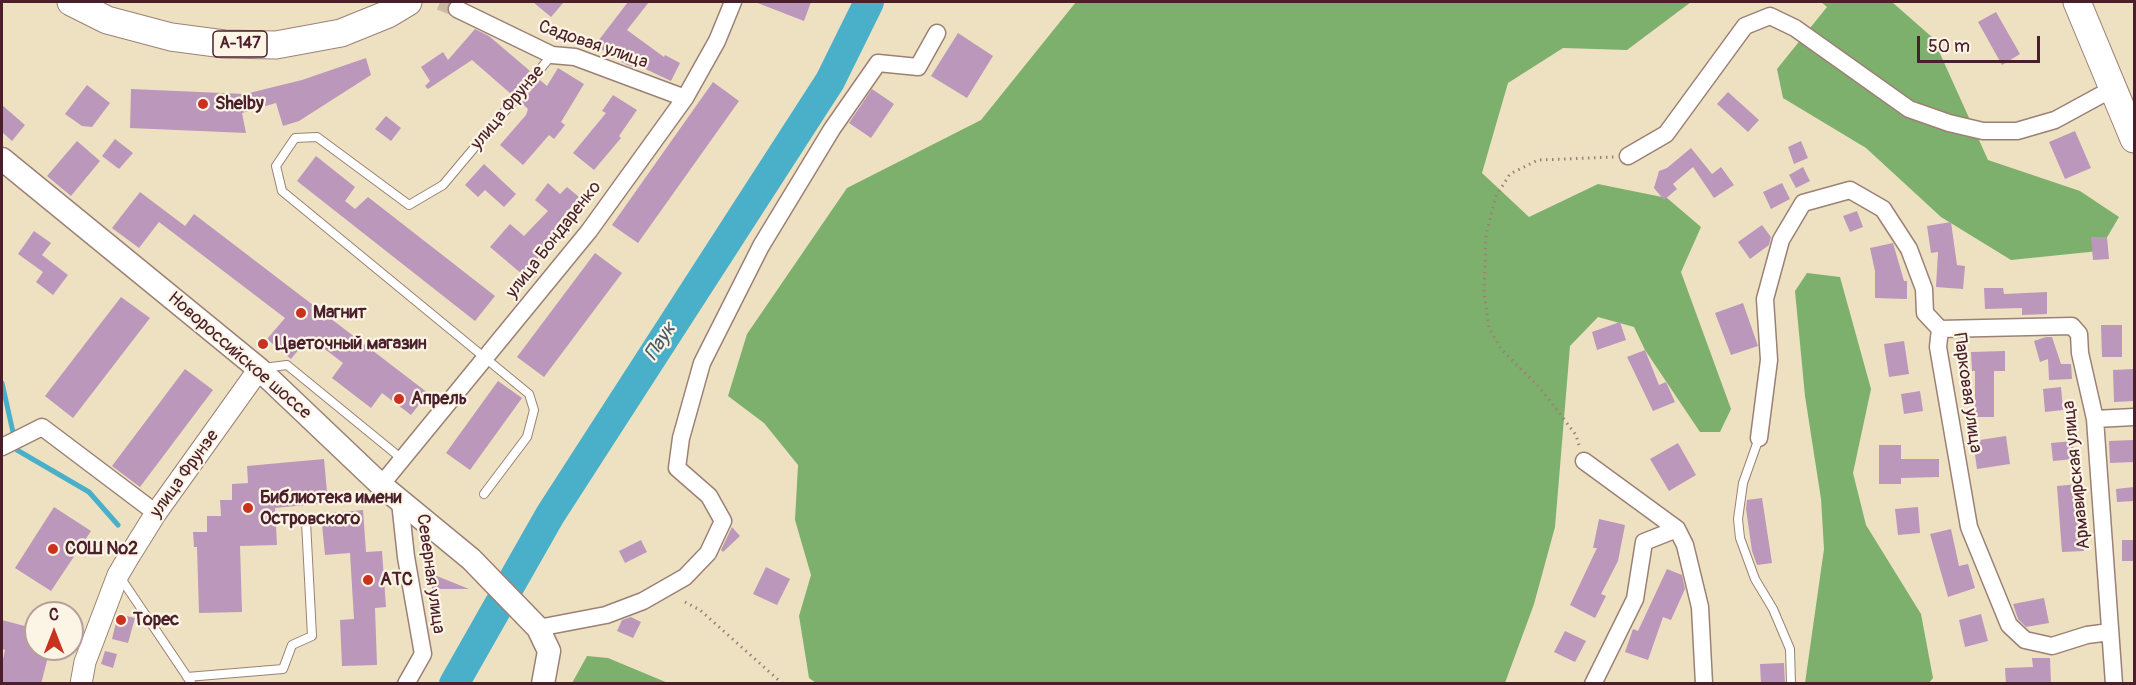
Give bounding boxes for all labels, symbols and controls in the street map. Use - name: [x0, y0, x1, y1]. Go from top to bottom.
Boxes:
- street label: Садовая улица: [535, 16, 651, 74]
- scale bar: [1920, 24, 2043, 62]
- road number: А-147: [213, 31, 267, 57]
- text: 50 m: [1928, 35, 1970, 58]
- street label: улица Фрунзе: [466, 61, 550, 155]
- place label: Shelby: [215, 93, 264, 115]
- marker: Shelby: [196, 97, 210, 111]
- street label: улица Бондаренко: [502, 177, 606, 303]
- street label: Новороссийское шоссе: [163, 288, 315, 424]
- place label: Магнит: [313, 302, 366, 324]
- marker: Магнит: [294, 306, 308, 320]
- water label: Паук: [640, 319, 682, 365]
- street label: Парковая улица: [1948, 332, 1986, 454]
- place label: Цветочный магазин: [275, 333, 427, 355]
- marker: Цветочный магазин: [256, 337, 270, 351]
- place label: Апрель: [411, 388, 467, 410]
- marker: Апрель: [392, 392, 406, 406]
- street label: Армавирская улица: [2058, 399, 2096, 551]
- street label: улица Фрунзе: [146, 426, 224, 522]
- place label: Библиотека имени Островского: [260, 487, 401, 530]
- marker: Библиотека имени Островского: [241, 501, 255, 515]
- street label: Северная улица: [411, 513, 449, 635]
- place label: СОШ №2: [65, 538, 138, 560]
- marker: СОШ №2: [46, 542, 60, 556]
- place label: АТС: [380, 569, 413, 591]
- marker: АТС: [361, 573, 375, 587]
- north arrow: [24, 601, 84, 661]
- text: С: [49, 605, 59, 625]
- place label: Торес: [133, 609, 179, 631]
- marker: Торес: [114, 613, 128, 627]

